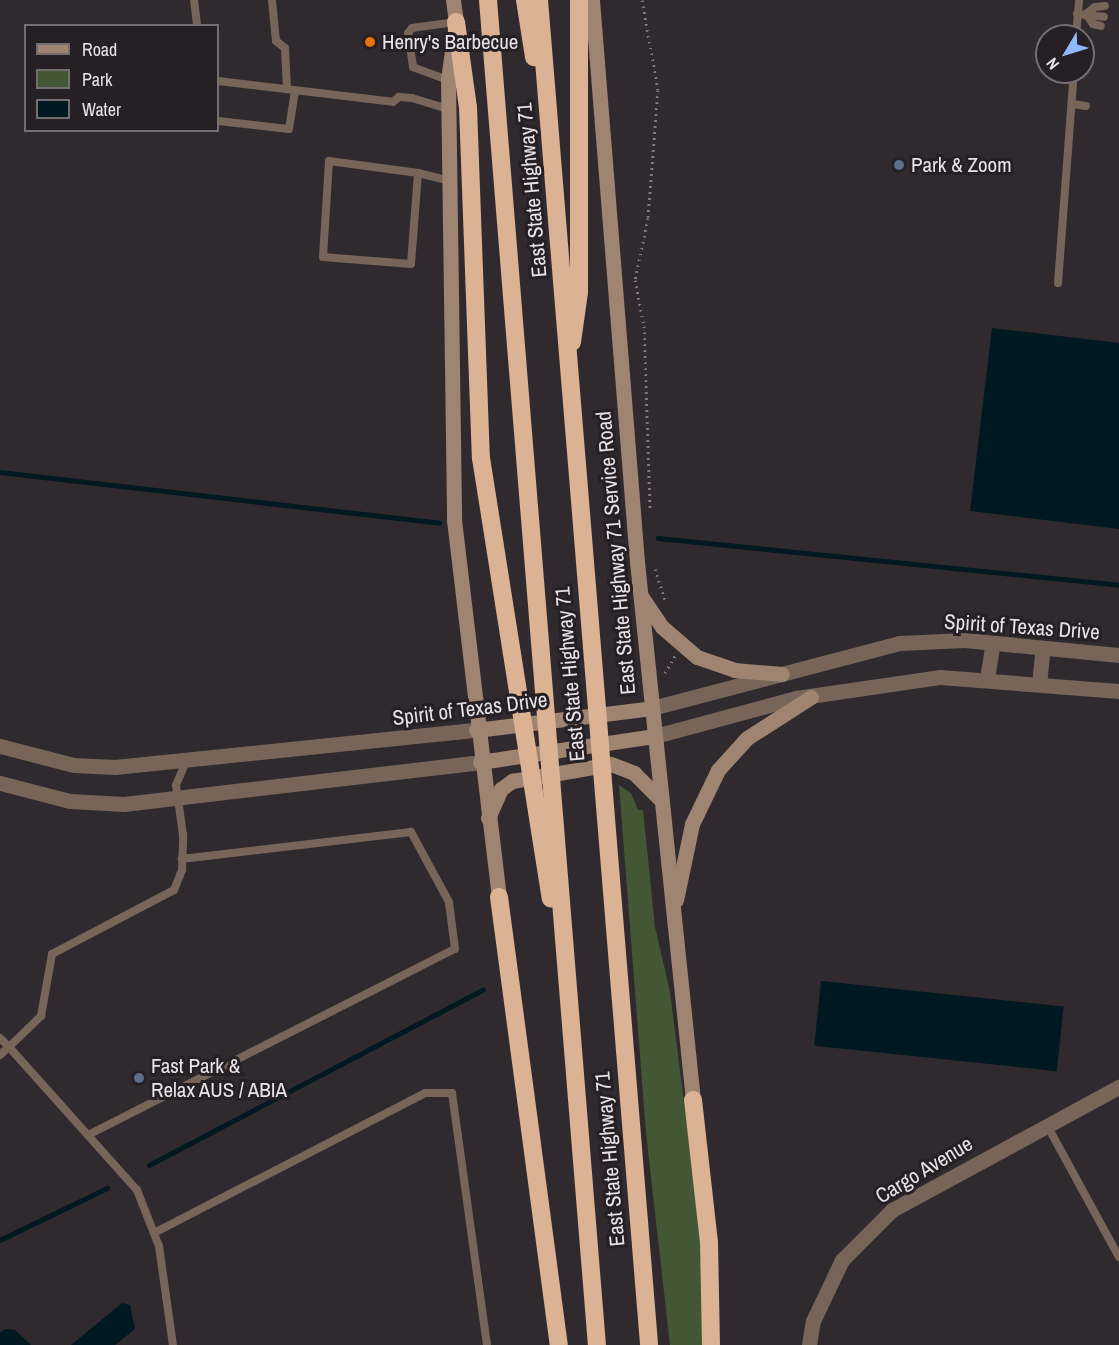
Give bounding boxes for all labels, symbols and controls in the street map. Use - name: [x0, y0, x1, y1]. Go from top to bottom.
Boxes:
- legend: [24, 24, 219, 132]
- north arrow: [1035, 24, 1095, 84]
- place label: Henry's Barbecue: [382, 29, 518, 55]
- marker: Henry's Barbecue: [363, 35, 377, 49]
- text: Road: [82, 37, 117, 62]
- text: N: [1041, 53, 1064, 74]
- text: Park: [82, 67, 112, 92]
- text: Water: [82, 97, 121, 122]
- street label: East State Highway 71: [512, 102, 552, 278]
- place label: Park & Zoom: [911, 152, 1011, 178]
- marker: Park & Zoom: [892, 158, 906, 172]
- street label: East State Highway 71 Service Road: [591, 410, 641, 696]
- street label: East State Highway 71: [550, 586, 590, 762]
- street label: Spirit of Texas Drive: [943, 609, 1101, 645]
- street label: Spirit of Texas Drive: [391, 687, 549, 731]
- place label: Fast Park & Relax AUS / ABIA: [151, 1053, 289, 1103]
- marker: Fast Park & Relax AUS / ABIA: [132, 1071, 146, 1085]
- street label: East State Highway 71: [590, 1071, 630, 1247]
- street label: Cargo Avenue: [870, 1131, 978, 1209]

